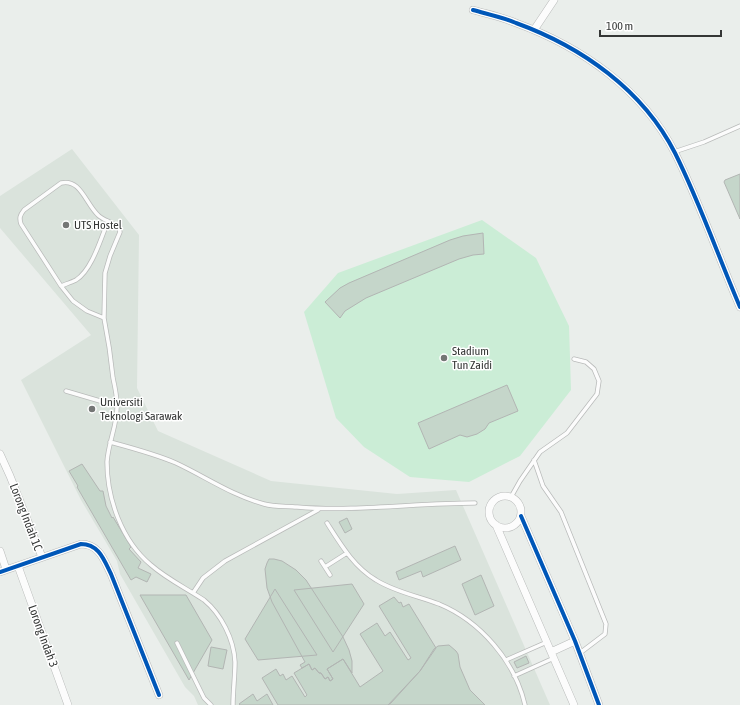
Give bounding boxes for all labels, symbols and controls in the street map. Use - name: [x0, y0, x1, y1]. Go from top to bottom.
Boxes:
- scale bar: [600, 12, 721, 38]
- text: 100 m: [606, 19, 633, 33]
- place label: UTS Hostel: [74, 218, 123, 232]
- marker: UTS Hostel: [61, 220, 71, 230]
- place label: Stadium Tun Zaidi: [452, 344, 492, 372]
- marker: Stadium Tun Zaidi: [439, 353, 449, 363]
- place label: Universiti Teknologi Sarawak: [100, 395, 183, 423]
- marker: Universiti Teknologi Sarawak: [87, 404, 97, 414]
- street label: Lorong Indah 1C: [7, 481, 45, 553]
- street label: Lorong Indah 3: [25, 603, 61, 669]

